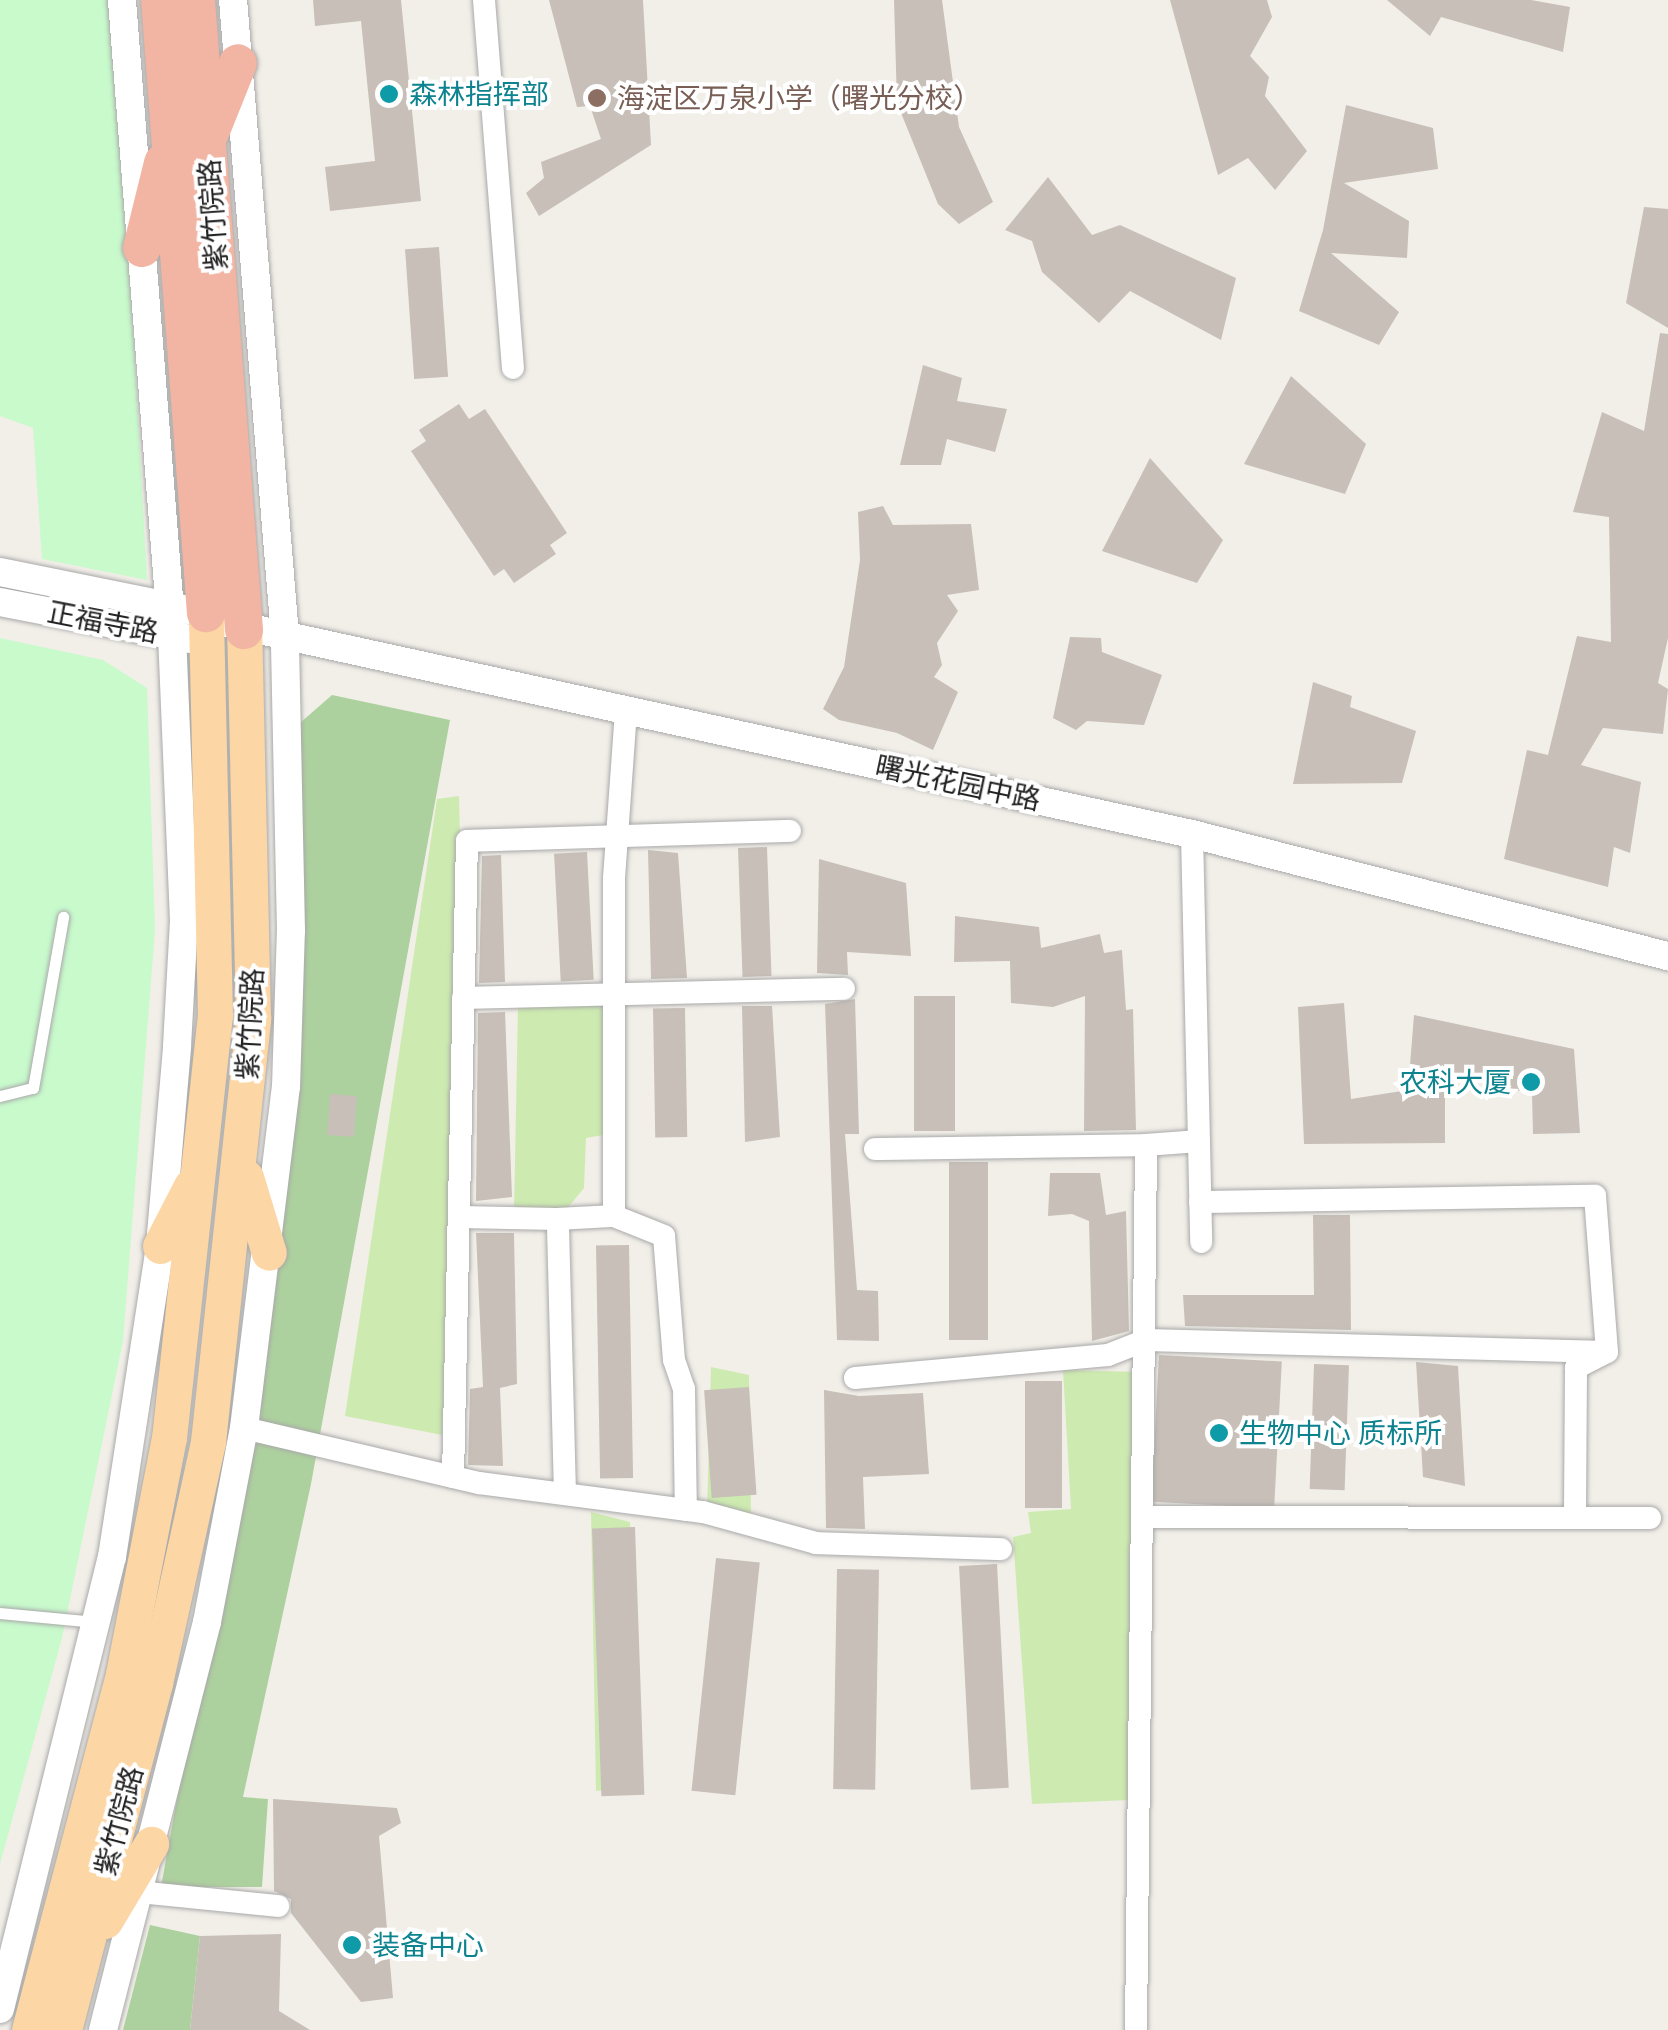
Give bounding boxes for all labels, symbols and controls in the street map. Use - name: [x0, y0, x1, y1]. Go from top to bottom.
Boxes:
- place label: 森林指挥部: [409, 77, 549, 111]
- place label: 海淀区万泉小学（曙光分校）: [617, 81, 981, 115]
- marker: 森林指挥部: [378, 83, 400, 105]
- marker: 海淀区万泉小学（曙光分校）: [586, 87, 608, 109]
- street label: 紫竹院路: [192, 158, 234, 272]
- street label: 正福寺路: [45, 595, 161, 649]
- street label: 曙光花园中路: [872, 749, 1044, 817]
- street label: 紫竹院路: [230, 967, 270, 1081]
- place label: 农科大厦: [1399, 1065, 1511, 1099]
- marker: 农科大厦: [1520, 1071, 1542, 1093]
- place label: 生物中心 质标所: [1239, 1416, 1442, 1450]
- marker: 生物中心 质标所: [1208, 1422, 1230, 1444]
- street label: 紫竹院路: [88, 1763, 150, 1879]
- place label: 装备中心: [372, 1928, 484, 1962]
- marker: 装备中心: [341, 1934, 363, 1956]

